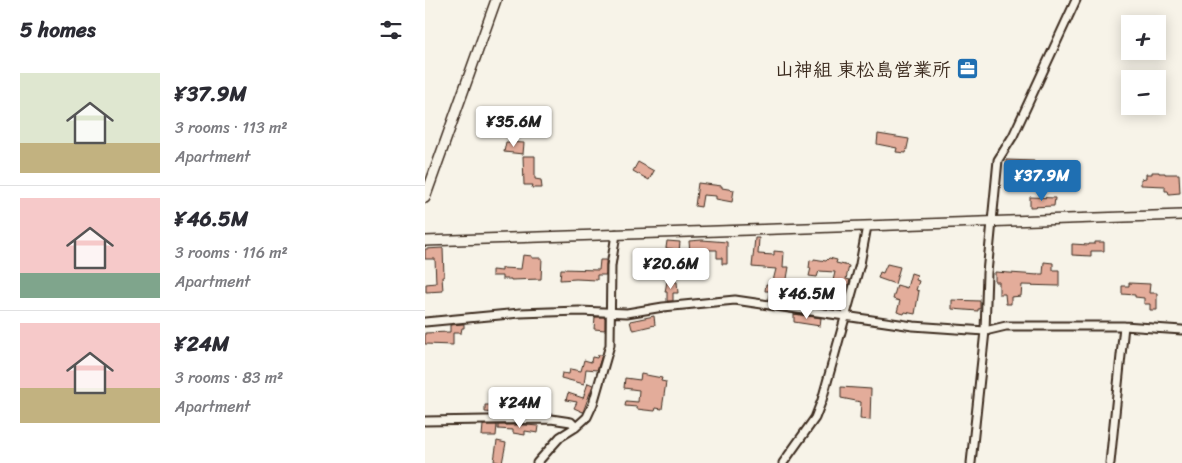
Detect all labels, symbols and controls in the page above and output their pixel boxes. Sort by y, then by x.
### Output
text: 5 homes [20,11,96,49]
map controls [1121,15,1166,115]
button: + [1121,15,1166,60]
icon: filters [377,16,405,44]
place label: 山神組 東松島営業所 [775,53,951,86]
office icon: 山神組 東松島営業所 [955,57,979,81]
button: − [1121,70,1166,115]
text: ¥37.9M [175,75,247,113]
icon: home [60,93,120,153]
pin: ¥35.6M [473,106,555,148]
text: ¥35.6M [487,107,541,136]
text: 3 rooms · 113 m² [175,113,287,142]
text: Apartment [175,142,251,171]
pin: ¥37.9M [1001,160,1083,202]
text: ¥37.9M [1015,161,1069,190]
text: ¥46.5M [175,200,248,238]
icon: home [60,218,120,278]
text: 3 rooms · 116 m² [175,238,288,267]
pin: ¥20.6M [630,248,712,290]
text: ¥20.6M [643,249,699,278]
text: Apartment [175,267,251,296]
pin: ¥46.5M [766,278,848,320]
text: ¥46.5M [779,279,835,308]
text: ¥24M [175,325,229,363]
icon: home [60,343,120,403]
text: 3 rooms · 83 m² [175,363,283,392]
pin: ¥24M [490,386,550,429]
text: ¥24M [499,388,541,417]
text: Apartment [175,392,251,421]

